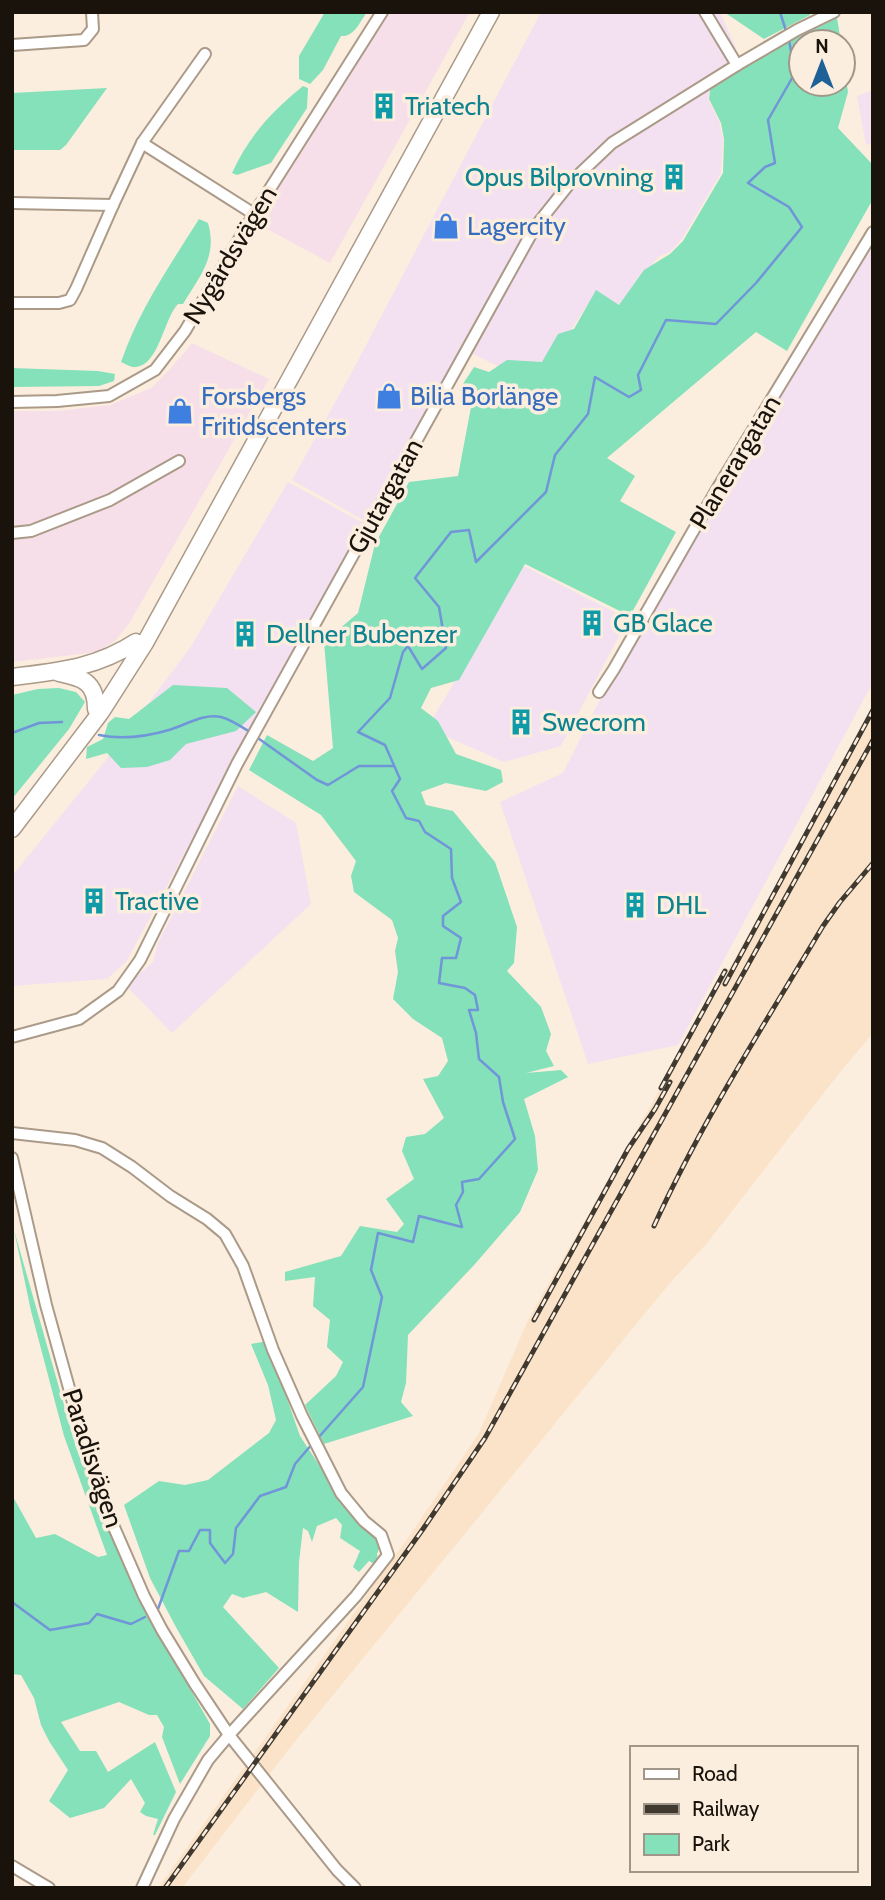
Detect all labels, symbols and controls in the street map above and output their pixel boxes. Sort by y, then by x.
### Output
north arrow [787,28,857,98]
text: N [815,35,829,58]
place label: Triatech [405,90,490,122]
building icon: Triatech [369,91,399,121]
place label: Opus Bilprovning [465,161,654,193]
building icon: Opus Bilprovning [659,162,689,192]
street label: Nygårdsvägen [176,180,284,330]
place label: Lagercity [467,210,566,242]
shop icon: Lagercity [431,211,461,241]
place label: Forsbergs Fritidscenters [201,380,347,442]
place label: Bilia Borlänge [410,380,558,412]
shop icon: Bilia Borlänge [374,381,404,411]
street label: Planerargatan [682,389,788,535]
shop icon: Forsbergs Fritidscenters [165,396,195,426]
street label: Gjutargatan [340,433,430,559]
place label: GB Glace [613,607,713,639]
building icon: GB Glace [577,608,607,638]
place label: Dellner Bubenzer [266,618,458,650]
building icon: Dellner Bubenzer [230,619,260,649]
place label: Swecrom [542,706,646,738]
building icon: Swecrom [506,707,536,737]
place label: Tractive [115,885,199,917]
building icon: Tractive [79,886,109,916]
place label: DHL [656,889,706,921]
building icon: DHL [620,890,650,920]
street label: Paradisvägen [56,1385,130,1531]
legend [630,1746,857,1872]
text: Road [692,1761,738,1786]
text: Railway [692,1796,760,1821]
text: Park [692,1831,730,1856]

